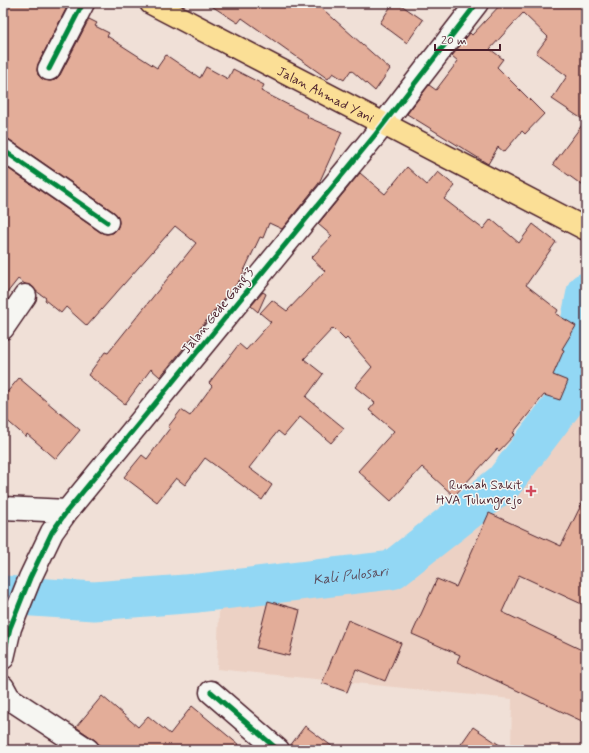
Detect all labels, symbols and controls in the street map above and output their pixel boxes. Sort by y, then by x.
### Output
scale bar [435,26,500,52]
text: 20 m [441,33,467,49]
street label: Jalan Ahmad Yani [274,63,376,127]
street label: Jalan Gede Gang 3 [178,264,260,359]
place label: Rumah Sakit HVA Tulungrejo [436,477,522,510]
marker: Rumah Sakit HVA Tulungrejo [525,485,537,497]
water label: Kali Pulosari [312,562,391,589]

